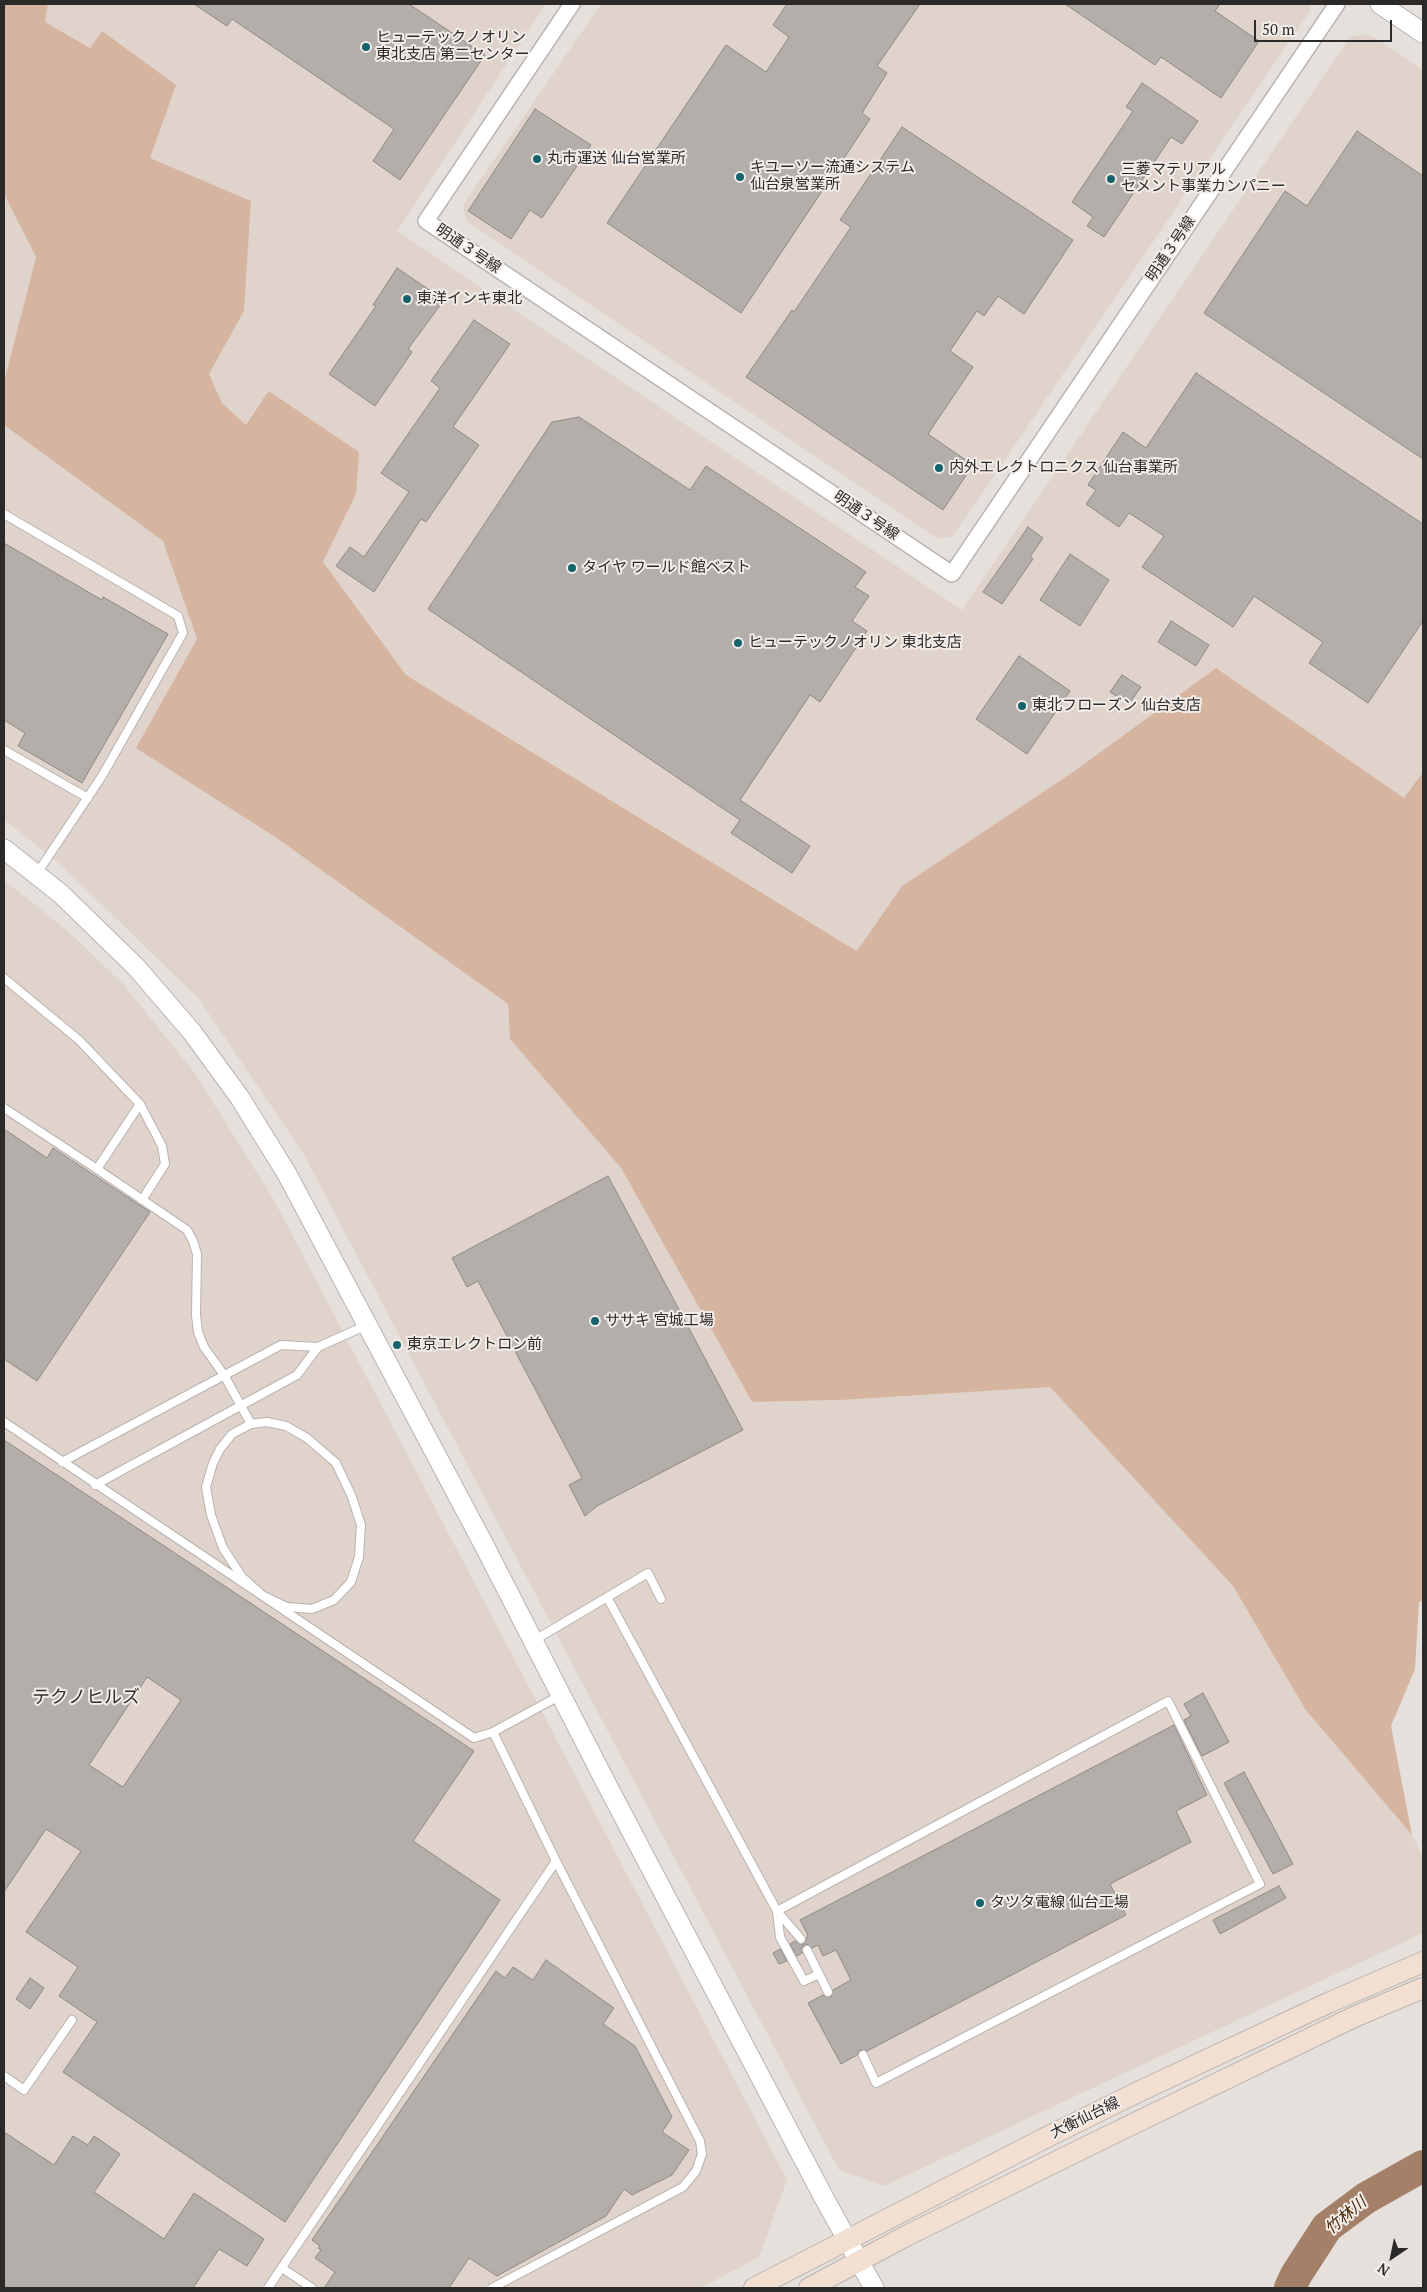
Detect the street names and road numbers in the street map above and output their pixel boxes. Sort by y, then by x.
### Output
street label: 明通３号線 [1143,213,1199,285]
street label: 明通３号線 [432,221,504,277]
street label: 明通３号線 [830,488,902,544]
street label: 大衡仙台線 [1047,2093,1123,2143]

